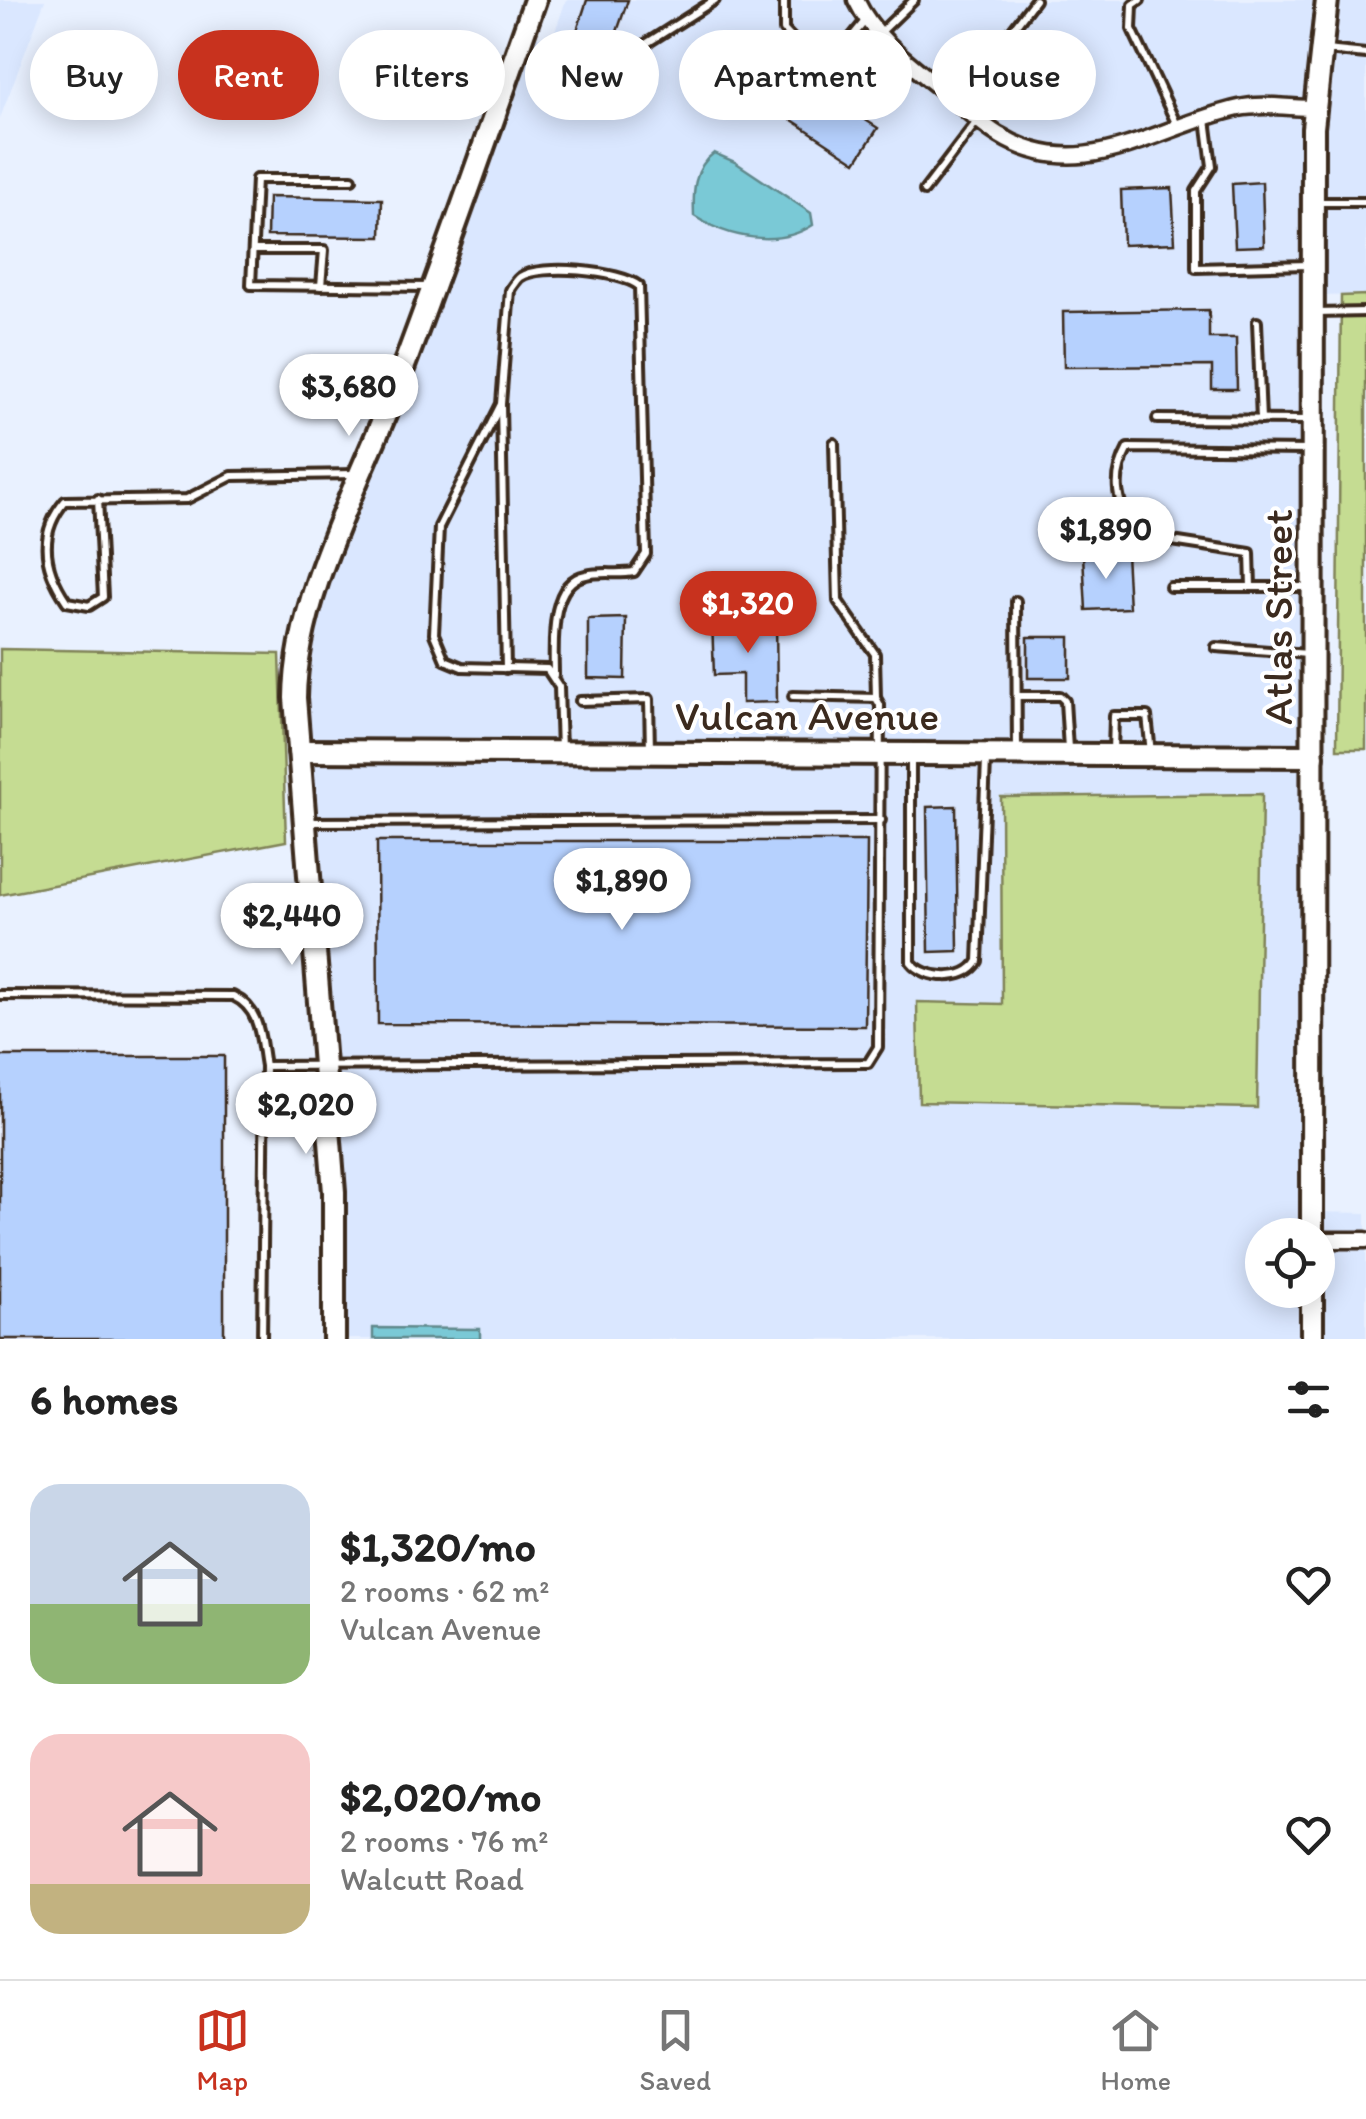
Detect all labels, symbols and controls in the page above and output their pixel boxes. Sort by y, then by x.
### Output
chip: Buy [30,30,158,120]
chip: Rent [178,30,319,120]
chip: Filters [339,30,505,120]
chip: New [525,30,659,120]
chip: Apartment [679,30,912,120]
chip: House [932,30,1096,120]
pin: $3,680 [268,354,430,439]
text: $3,680 [301,367,397,405]
pin: $1,890 [1025,497,1187,582]
street label: Atlas Street [1252,509,1303,725]
text: $1,890 [1060,510,1152,548]
pin: $1,320 [667,571,829,656]
text: $1,320 [702,584,794,622]
street label: Vulcan Avenue [675,690,939,741]
pin: $1,890 [541,848,703,933]
text: $1,890 [576,861,668,899]
pin: $2,440 [211,883,373,968]
text: $2,440 [243,896,341,934]
pin: $2,020 [225,1072,387,1157]
text: $2,020 [258,1085,354,1123]
map controls [1245,1218,1335,1308]
button: locate [1245,1218,1335,1308]
icon: filters [1281,1372,1336,1427]
text: 6 homes [30,1374,178,1425]
text: $1,320/mo [340,1521,536,1572]
icon: home [110,1524,230,1644]
icon: heart [1281,1557,1336,1612]
text: 2 rooms · 62 m² [340,1572,549,1610]
text: Vulcan Avenue [340,1610,541,1648]
text: $2,020/mo [340,1771,541,1822]
icon: home [110,1774,230,1894]
icon: heart [1281,1807,1336,1862]
text: 2 rooms · 76 m² [340,1822,549,1860]
text: Walcutt Road [340,1860,524,1898]
tab: Map [195,2003,250,2097]
tab: Saved [639,2003,711,2097]
tab: Home [1101,2003,1171,2097]

